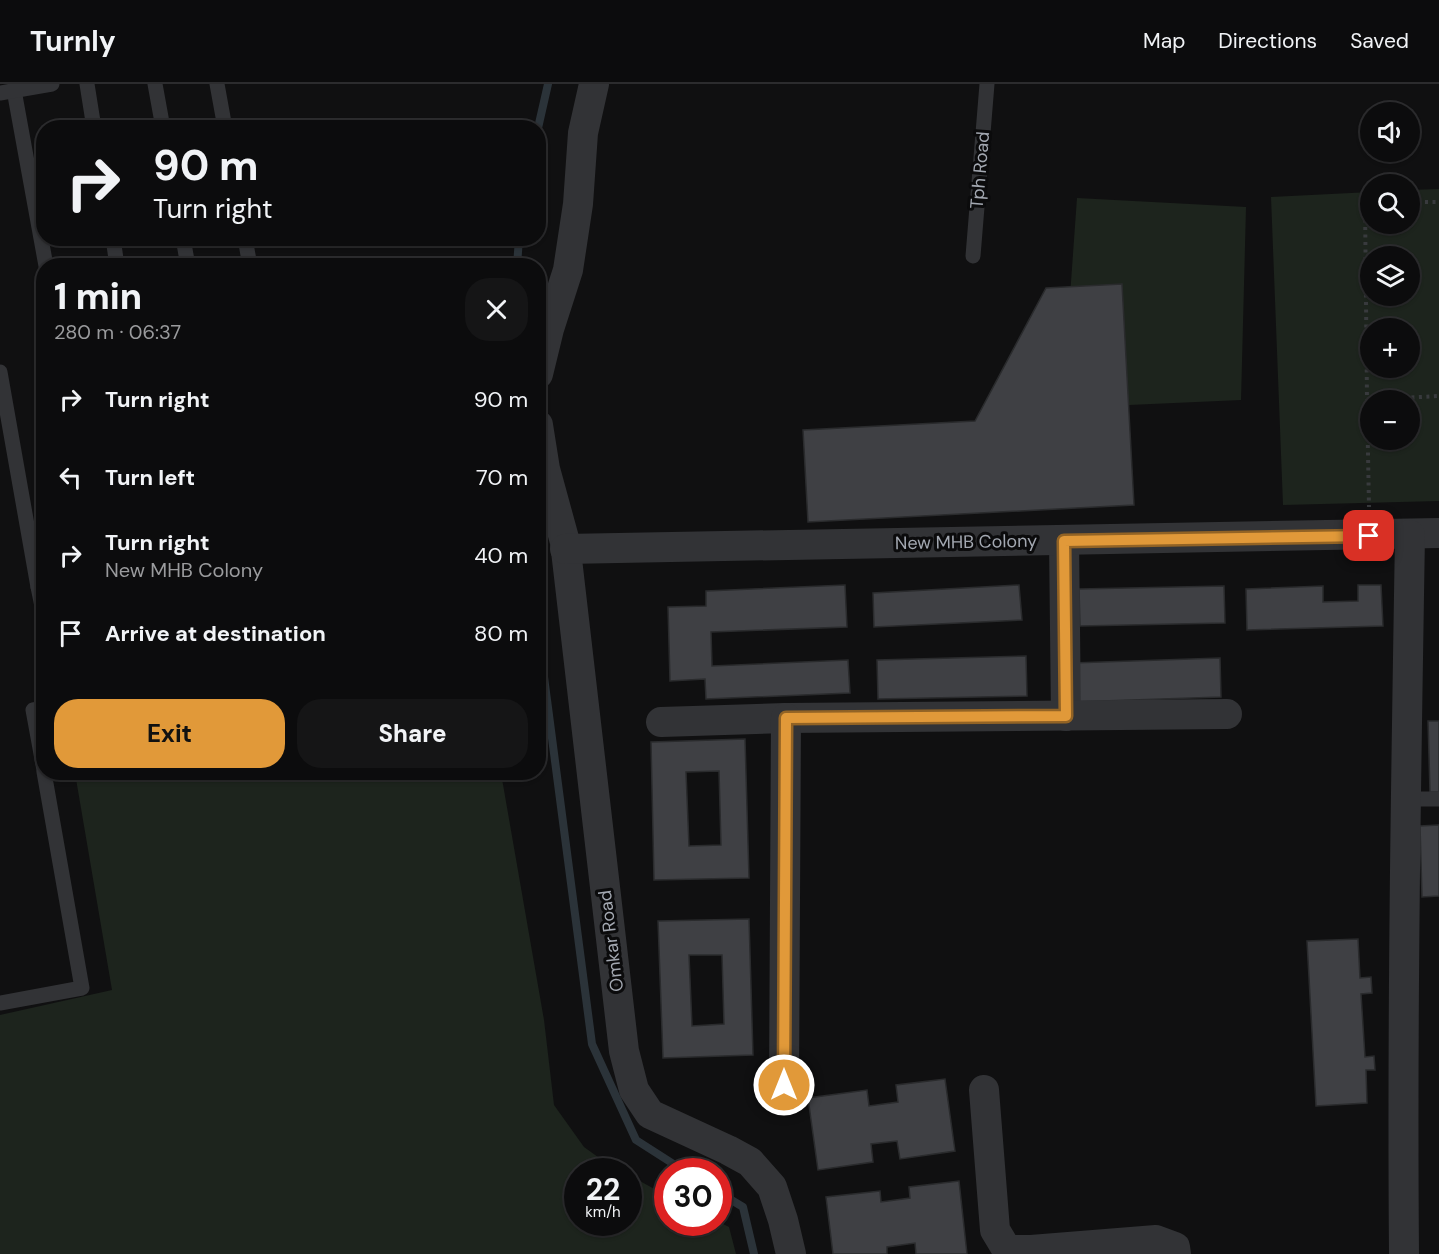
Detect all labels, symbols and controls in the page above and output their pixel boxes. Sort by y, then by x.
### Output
text: Turnly [30,23,116,60]
text: Map [1143,27,1185,55]
text: Directions [1218,27,1317,55]
text: Saved [1350,27,1409,55]
map controls [1360,102,1420,450]
button: sound [1360,102,1420,162]
street label: Tph Road [965,130,995,210]
text: 90 m [153,138,259,193]
icon: right [54,144,132,222]
button: search [1360,174,1420,234]
text: Turn right [153,191,273,226]
button: layers [1360,246,1420,306]
text: 1 min [54,273,142,320]
button: close [465,278,528,341]
button: + [1360,318,1420,378]
text: 280 m · 06:37 [54,319,181,345]
icon: right [54,383,87,416]
text: Turn right [105,385,210,414]
text: 90 m [474,385,528,414]
button: − [1360,390,1420,450]
icon: left [54,461,87,494]
text: Turn left [105,463,195,492]
text: 70 m [476,463,528,492]
pin [1343,510,1394,561]
icon: arrive [1352,519,1385,552]
text: Turn right [105,528,210,557]
street label: New MHB Colony [895,529,1037,555]
icon: right [54,539,87,572]
text: 40 m [474,541,528,570]
text: New MHB Colony [105,557,263,583]
icon: arrive [54,617,87,650]
text: Arrive at destination [105,619,326,648]
text: 80 m [474,619,528,648]
button: Exit [54,699,285,768]
button: Share [297,699,528,768]
street label: Omkar Road [593,889,629,993]
position arrow [752,1053,816,1117]
speed limit sign: 30 [654,1158,732,1236]
text: 22 [586,1170,620,1209]
text: km/h [585,1202,621,1222]

